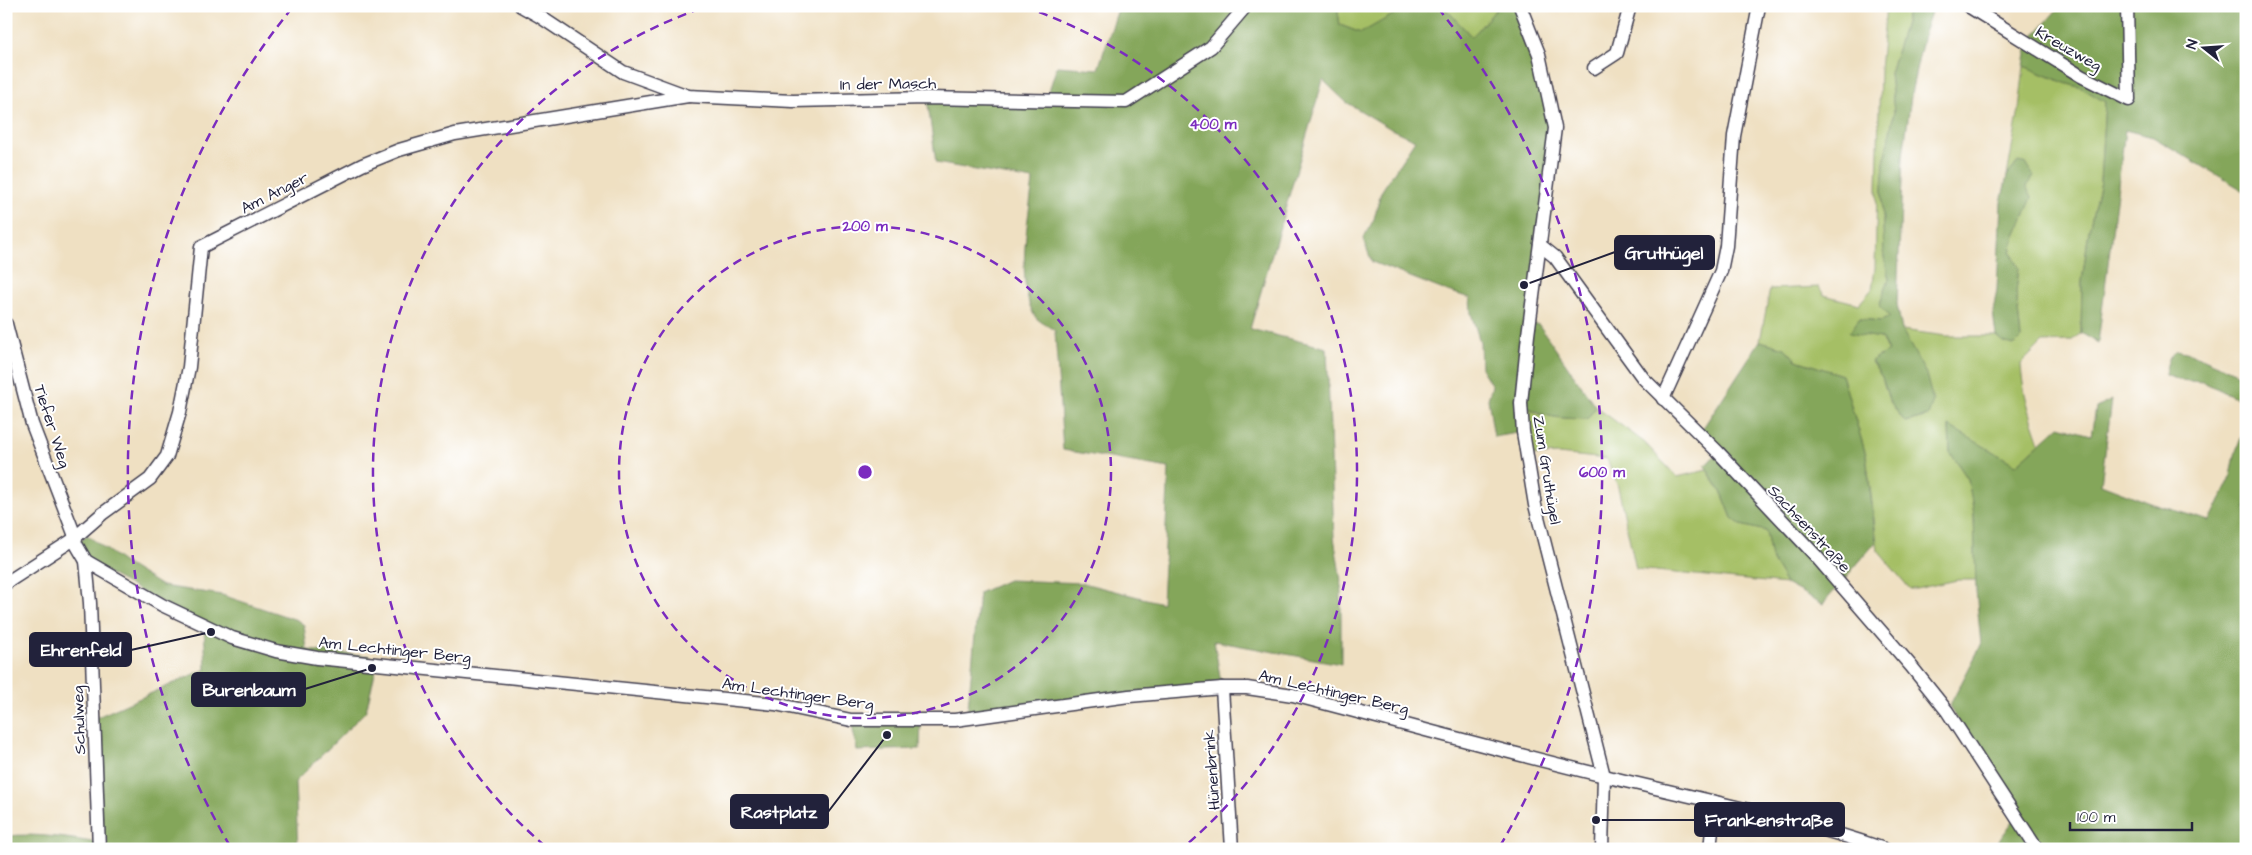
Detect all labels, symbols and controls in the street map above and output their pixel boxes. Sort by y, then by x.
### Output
street label: Kreuzweg [2031,21,2106,78]
north arrow [2180,22,2230,72]
text: N [2182,37,2203,52]
street label: In der Masch [840,72,936,96]
text: 400 m [1190,114,1237,135]
street label: Am Anger [237,166,313,220]
text: 200 m [841,216,888,237]
callout: Gruthügel [1615,236,1714,269]
text: Gruthügel [1625,241,1704,267]
street label: Tiefer Weg [27,382,76,471]
street label: Zum Gruthügel [1527,414,1566,526]
text: 600 m [1579,462,1625,483]
centre of rings [856,463,874,481]
street label: Sachsenstraße [1763,480,1856,578]
street label: Am Lechtinger Berg [318,631,472,670]
callout: Ehrenfeld [30,633,131,666]
text: Ehrenfeld [41,638,122,663]
street label: Am Lechtinger Berg [1257,664,1411,721]
street label: Am Lechtinger Berg [720,672,875,717]
callout: Burenbaum [192,673,305,706]
text: Burenbaum [202,678,296,703]
street label: Schulweg [67,685,92,755]
street label: Hünenbrink [1198,729,1226,811]
callout: Rastplatz [731,795,828,828]
text: Rastplatz [741,800,818,825]
scale bar [2070,800,2192,832]
callout: Frankenstraße [1695,803,1844,836]
text: 100 m [2077,807,2116,828]
text: Frankenstraße [1705,808,1833,833]

